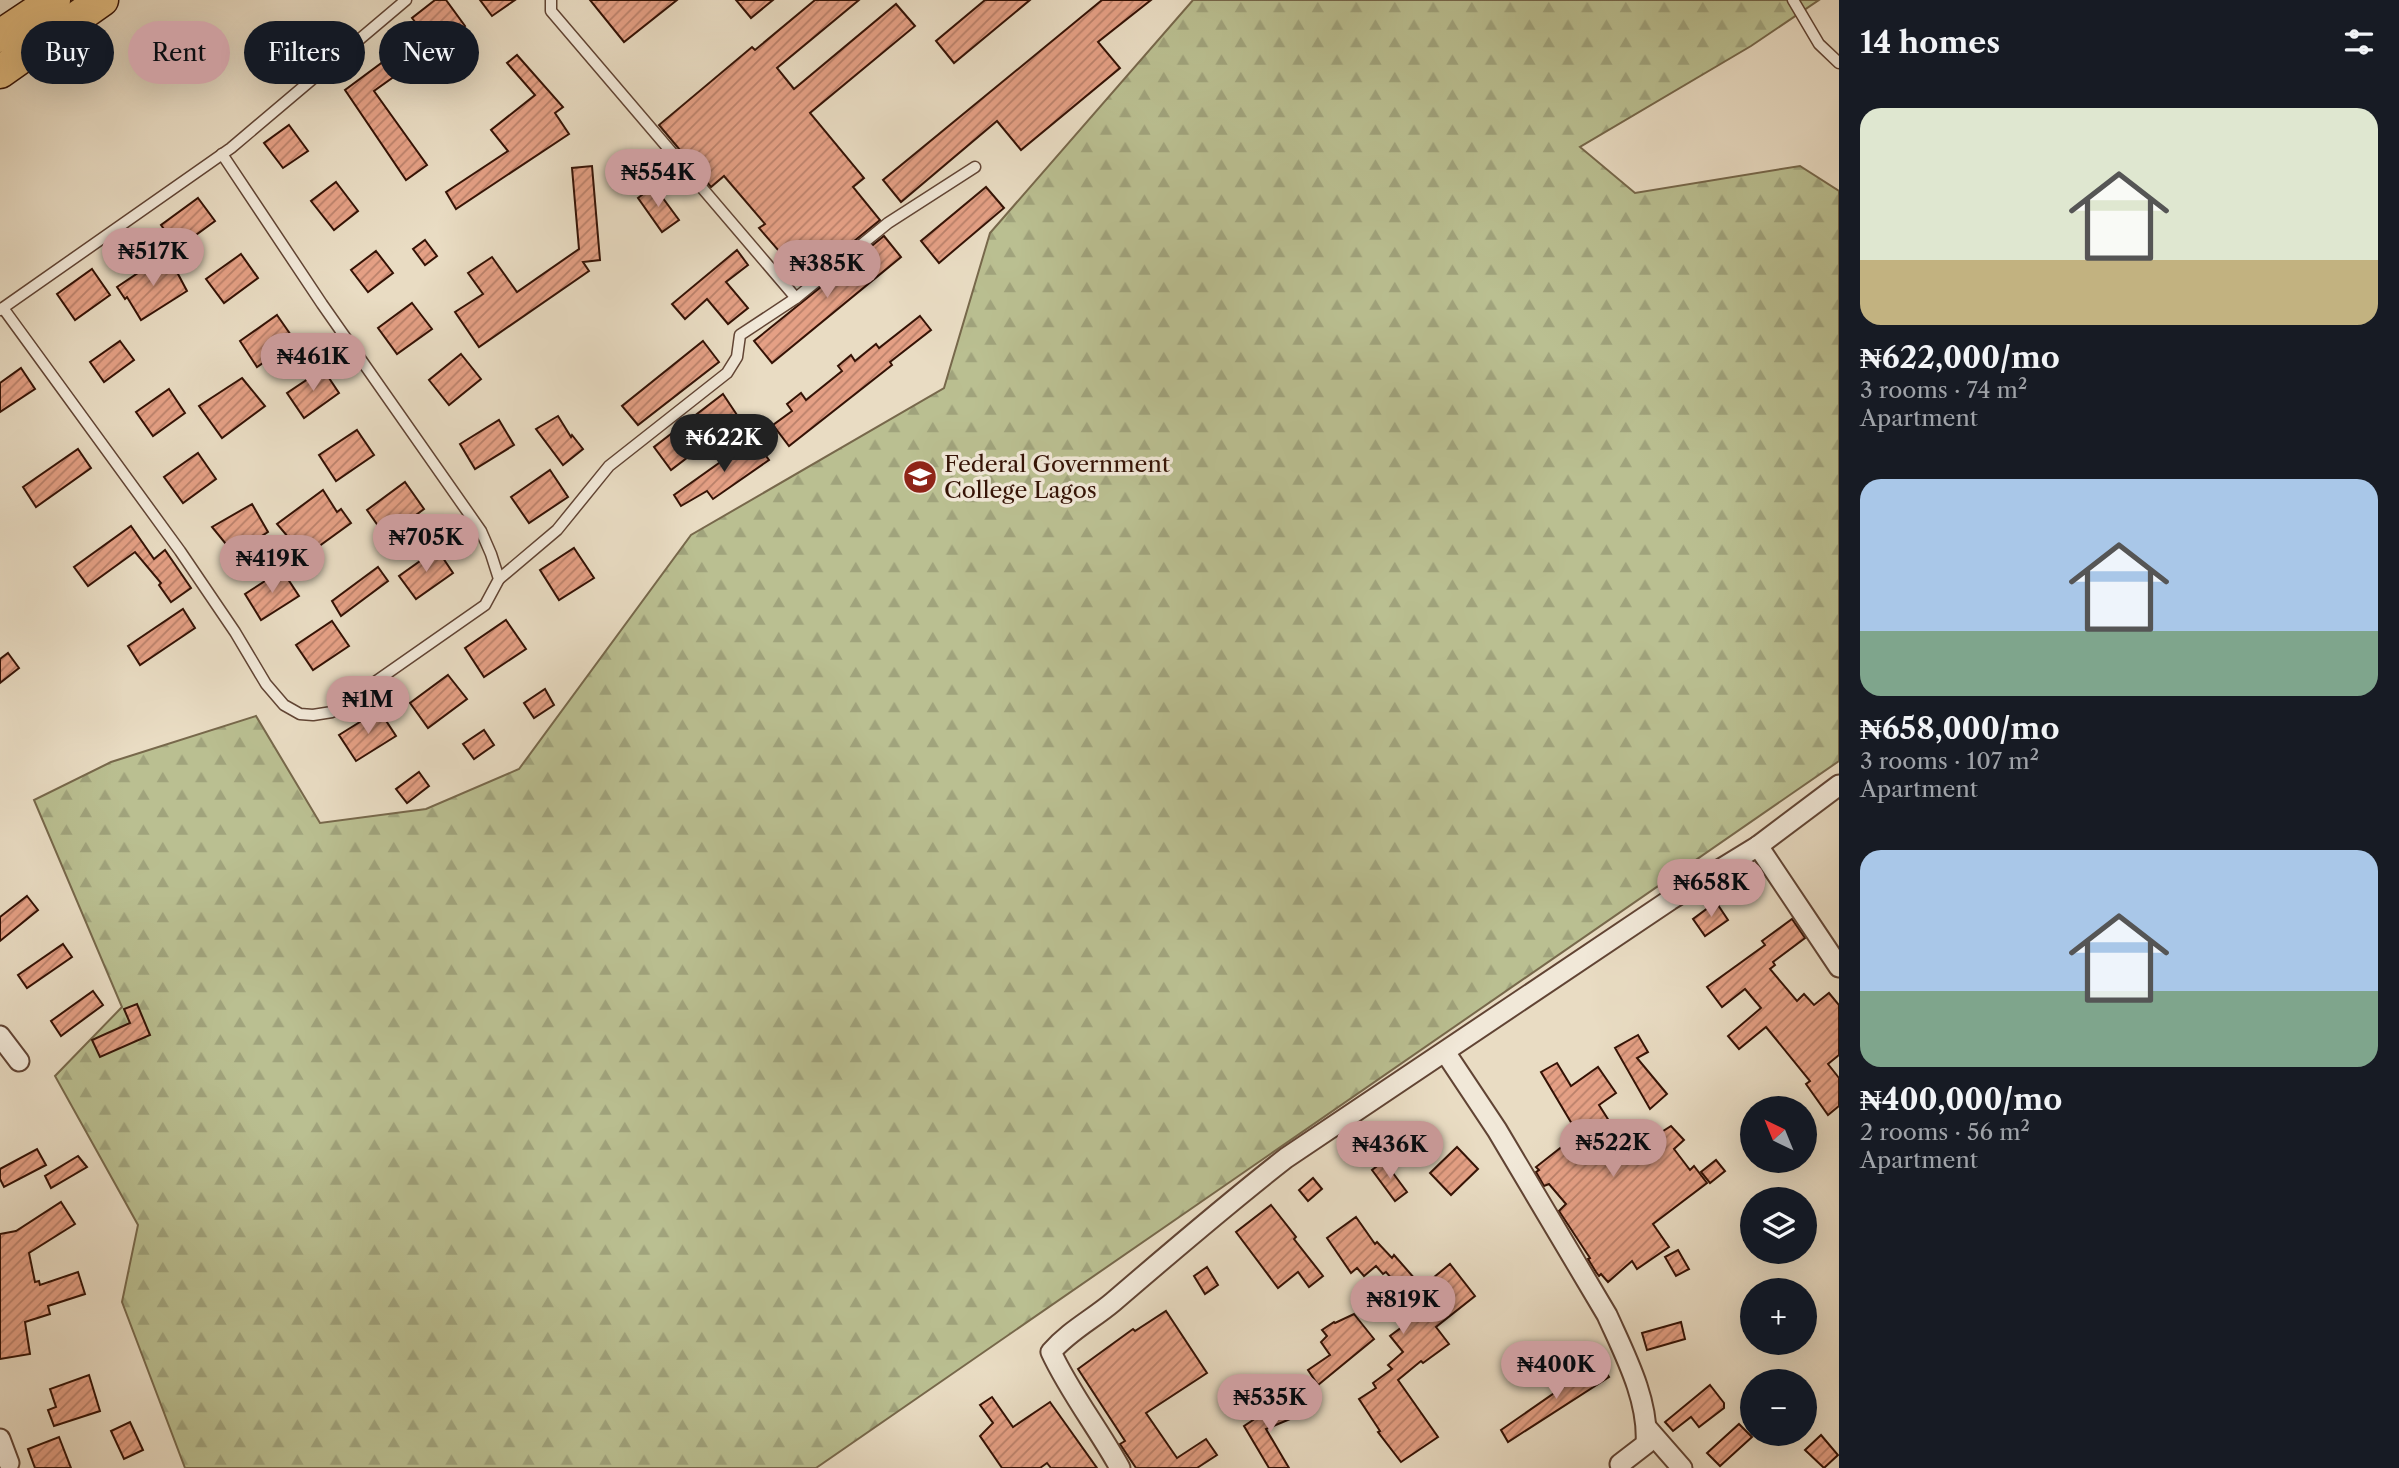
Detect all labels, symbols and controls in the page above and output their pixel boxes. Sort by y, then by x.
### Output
chip: Buy [21,21,114,84]
chip: Rent [128,21,230,84]
chip: Filters [244,21,365,84]
chip: New [379,21,479,84]
icon: filters [2340,23,2378,61]
text: 14 homes [1860,24,2000,61]
pin: ₦554K [609,150,707,209]
icon: home [2056,153,2182,279]
text: ₦554K [621,158,695,186]
pin: ₦517K [104,229,202,288]
text: ₦517K [118,237,188,265]
pin: ₦385K [778,240,876,300]
text: ₦385K [790,249,864,277]
pin: ₦461K [264,334,362,393]
text: ₦622,000/mo [1860,339,2060,376]
text: ₦461K [277,342,349,370]
text: 3 rooms · 74 m² [1860,376,2027,404]
text: Apartment [1860,404,1978,432]
pin: ₦622K [675,414,773,474]
text: ₦622K [686,423,762,451]
place label: Federal Government College Lagos [944,450,1170,504]
school or university icon: Federal Government College Lagos [901,458,939,496]
pin: ₦705K [377,514,475,574]
text: ₦705K [389,523,463,551]
icon: home [2056,524,2182,650]
pin: ₦419K [223,536,321,595]
text: ₦419K [236,544,308,572]
pin: ₦1M [334,676,402,736]
text: ₦1M [342,685,394,713]
text: ₦658,000/mo [1860,710,2060,747]
text: 3 rooms · 107 m² [1860,747,2039,775]
text: Apartment [1860,775,1978,803]
pin: ₦658K [1662,860,1760,919]
text: ₦658K [1673,868,1749,896]
icon: home [2056,895,2182,1021]
text: ₦400,000/mo [1860,1081,2062,1118]
north arrow [1740,1096,1816,1172]
map controls [1740,1096,1817,1446]
text: 2 rooms · 56 m² [1860,1118,2030,1146]
pin: ₦522K [1564,1120,1662,1179]
pin: ₦436K [1341,1122,1439,1181]
text: ₦522K [1576,1128,1650,1156]
text: ₦436K [1352,1130,1428,1158]
text: Apartment [1860,1146,1978,1174]
button: layers [1740,1187,1817,1264]
pin: ₦819K [1354,1276,1452,1336]
button: + [1740,1278,1817,1355]
text: ₦819K [1366,1285,1440,1313]
pin: ₦400K [1507,1342,1605,1401]
text: ₦400K [1517,1350,1595,1378]
button: − [1740,1369,1817,1446]
pin: ₦535K [1221,1374,1319,1434]
text: ₦535K [1233,1383,1307,1411]

